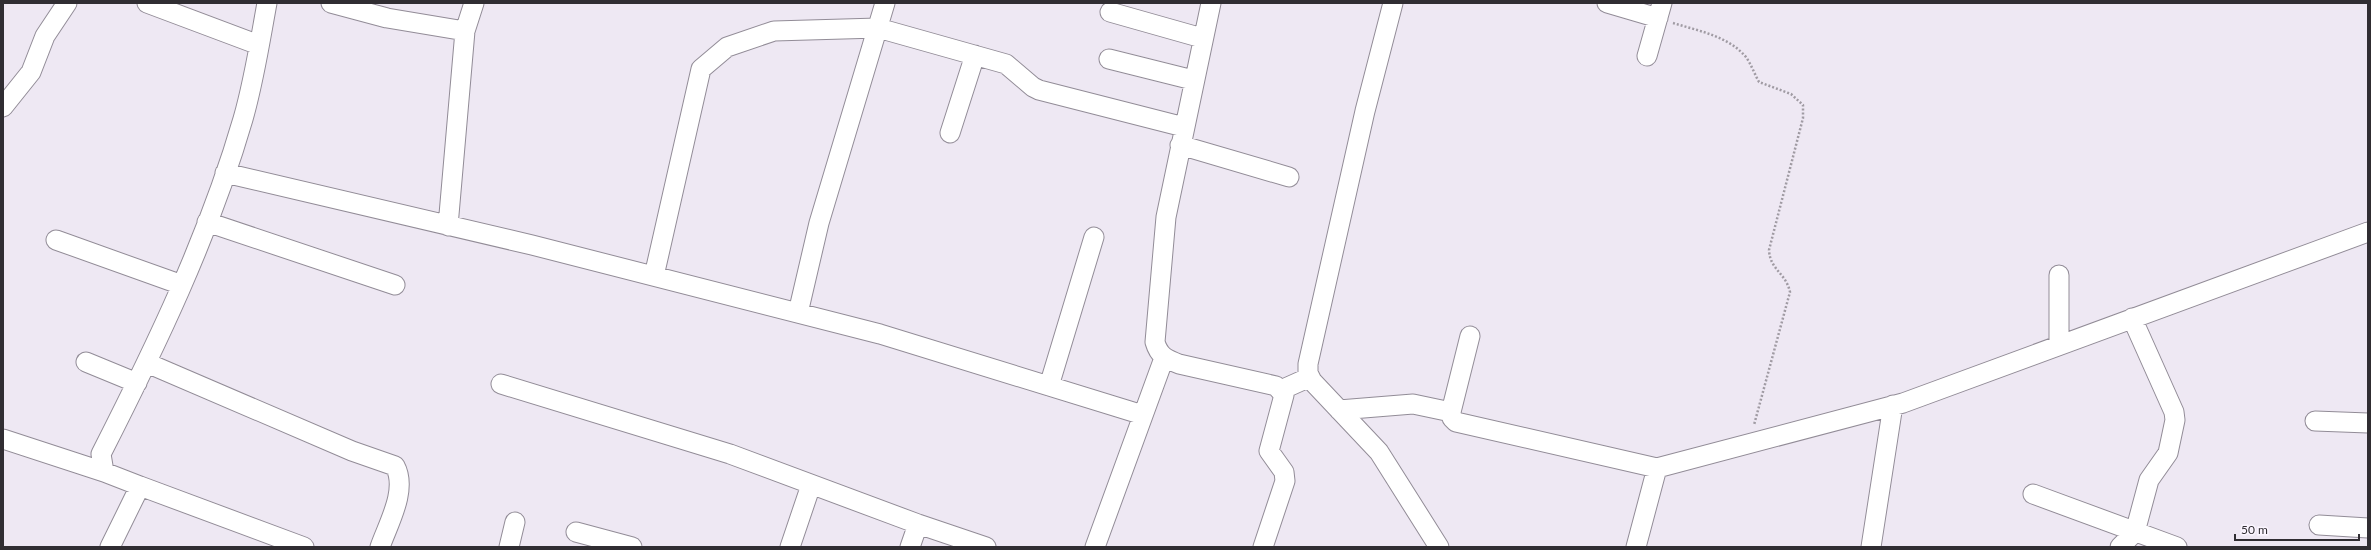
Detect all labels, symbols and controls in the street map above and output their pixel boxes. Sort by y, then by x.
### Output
scale bar [2235,516,2359,542]
text: 50 m [2241,522,2268,537]

